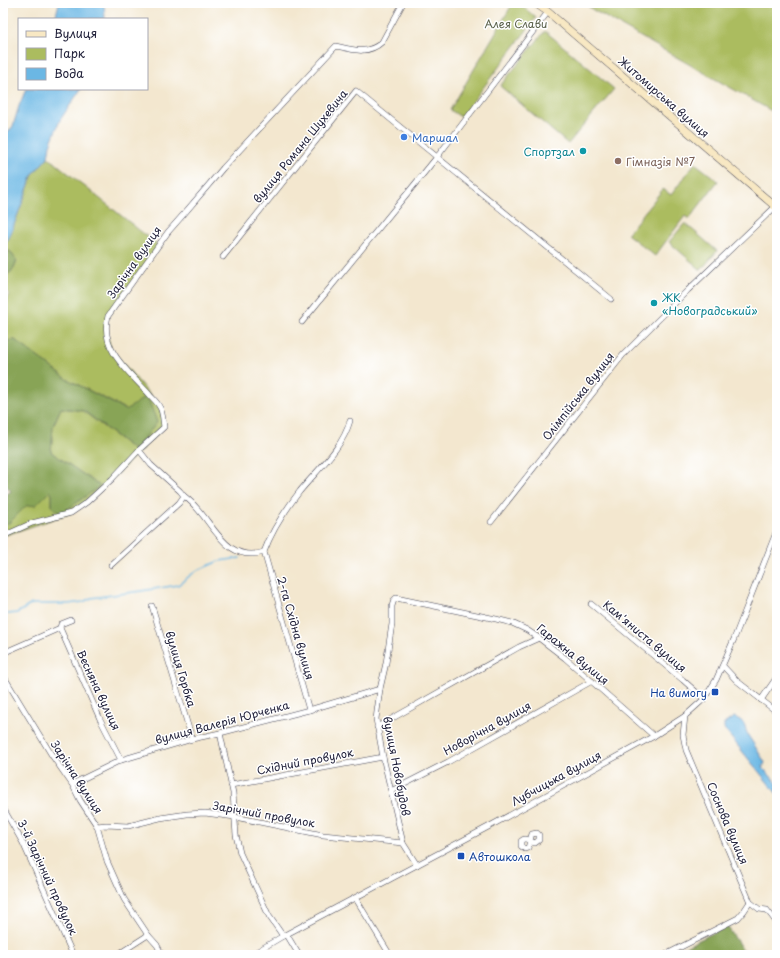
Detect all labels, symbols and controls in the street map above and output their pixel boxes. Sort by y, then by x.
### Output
park label: Алея Слави [484,15,548,32]
legend [18,18,148,90]
text: Вулиця [54,24,97,42]
text: Парк [54,44,86,62]
street label: Житомирська вулиця [615,53,713,142]
text: Вода [54,64,84,82]
street label: вулиця Романа Шухевича [249,85,351,207]
place label: Маршал [412,129,459,146]
marker: Маршал [399,132,409,142]
place label: Спортзал [523,143,575,160]
marker: Спортзал [578,146,588,156]
place label: Гімназія №7 [626,153,695,170]
marker: Гімназія №7 [613,156,623,166]
street label: Зарічна вулиця [103,222,165,301]
place label: ЖК «Новоградський» [661,289,757,319]
marker: ЖК «Новоградський» [649,298,659,308]
street label: Олімпійська вулиця [538,348,618,444]
street label: 2-га Східна вулиця [273,574,319,682]
street label: Кам'яниста вулиця [600,596,690,676]
street label: Гаражна вулиця [533,619,613,689]
street label: вулиця Горбка [161,629,201,709]
street label: Весняна вулиця [73,647,125,733]
place label: На вимогу [650,684,707,701]
marker: На вимогу [710,687,720,697]
street label: вулиця Валерія Юрченка [153,696,291,748]
street label: Новорічна вулиця [440,697,534,759]
street label: вулиця Новобудов [379,715,415,818]
street label: Зарічна вулиця [47,737,107,817]
street label: Східний провулок [255,743,355,779]
street label: Лубчицька вулиця [508,746,604,810]
street label: Соснова вулиця [703,779,753,867]
street label: Зарічний провулок [212,797,317,831]
street label: 3-й Зарічний провулок [14,816,82,938]
place label: Автошкола [469,848,531,865]
marker: Автошкола [456,851,466,861]

